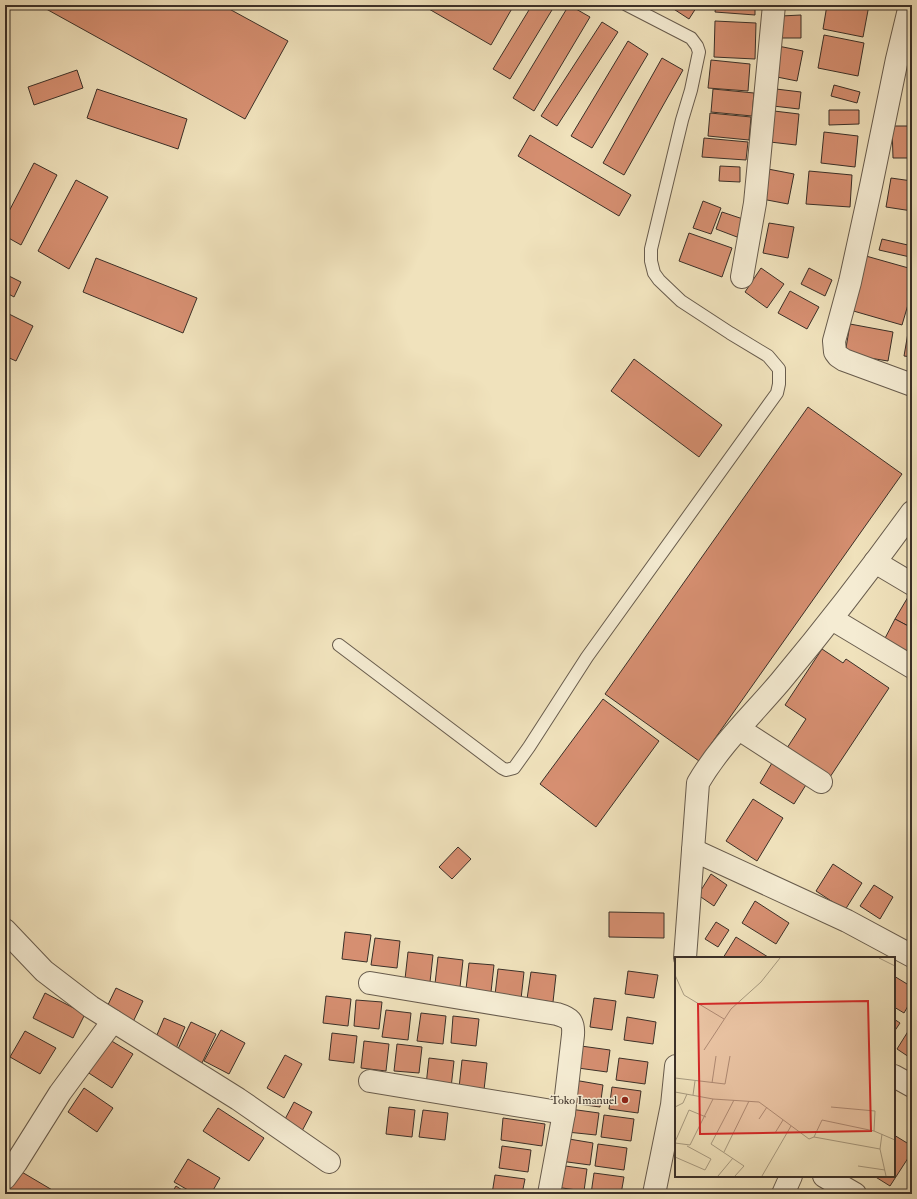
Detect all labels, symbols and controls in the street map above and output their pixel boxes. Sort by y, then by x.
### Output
inset map [675,957,895,1177]
place label: Toko Imanuel [551,1093,617,1108]
marker: Toko Imanuel [620,1095,630,1105]

